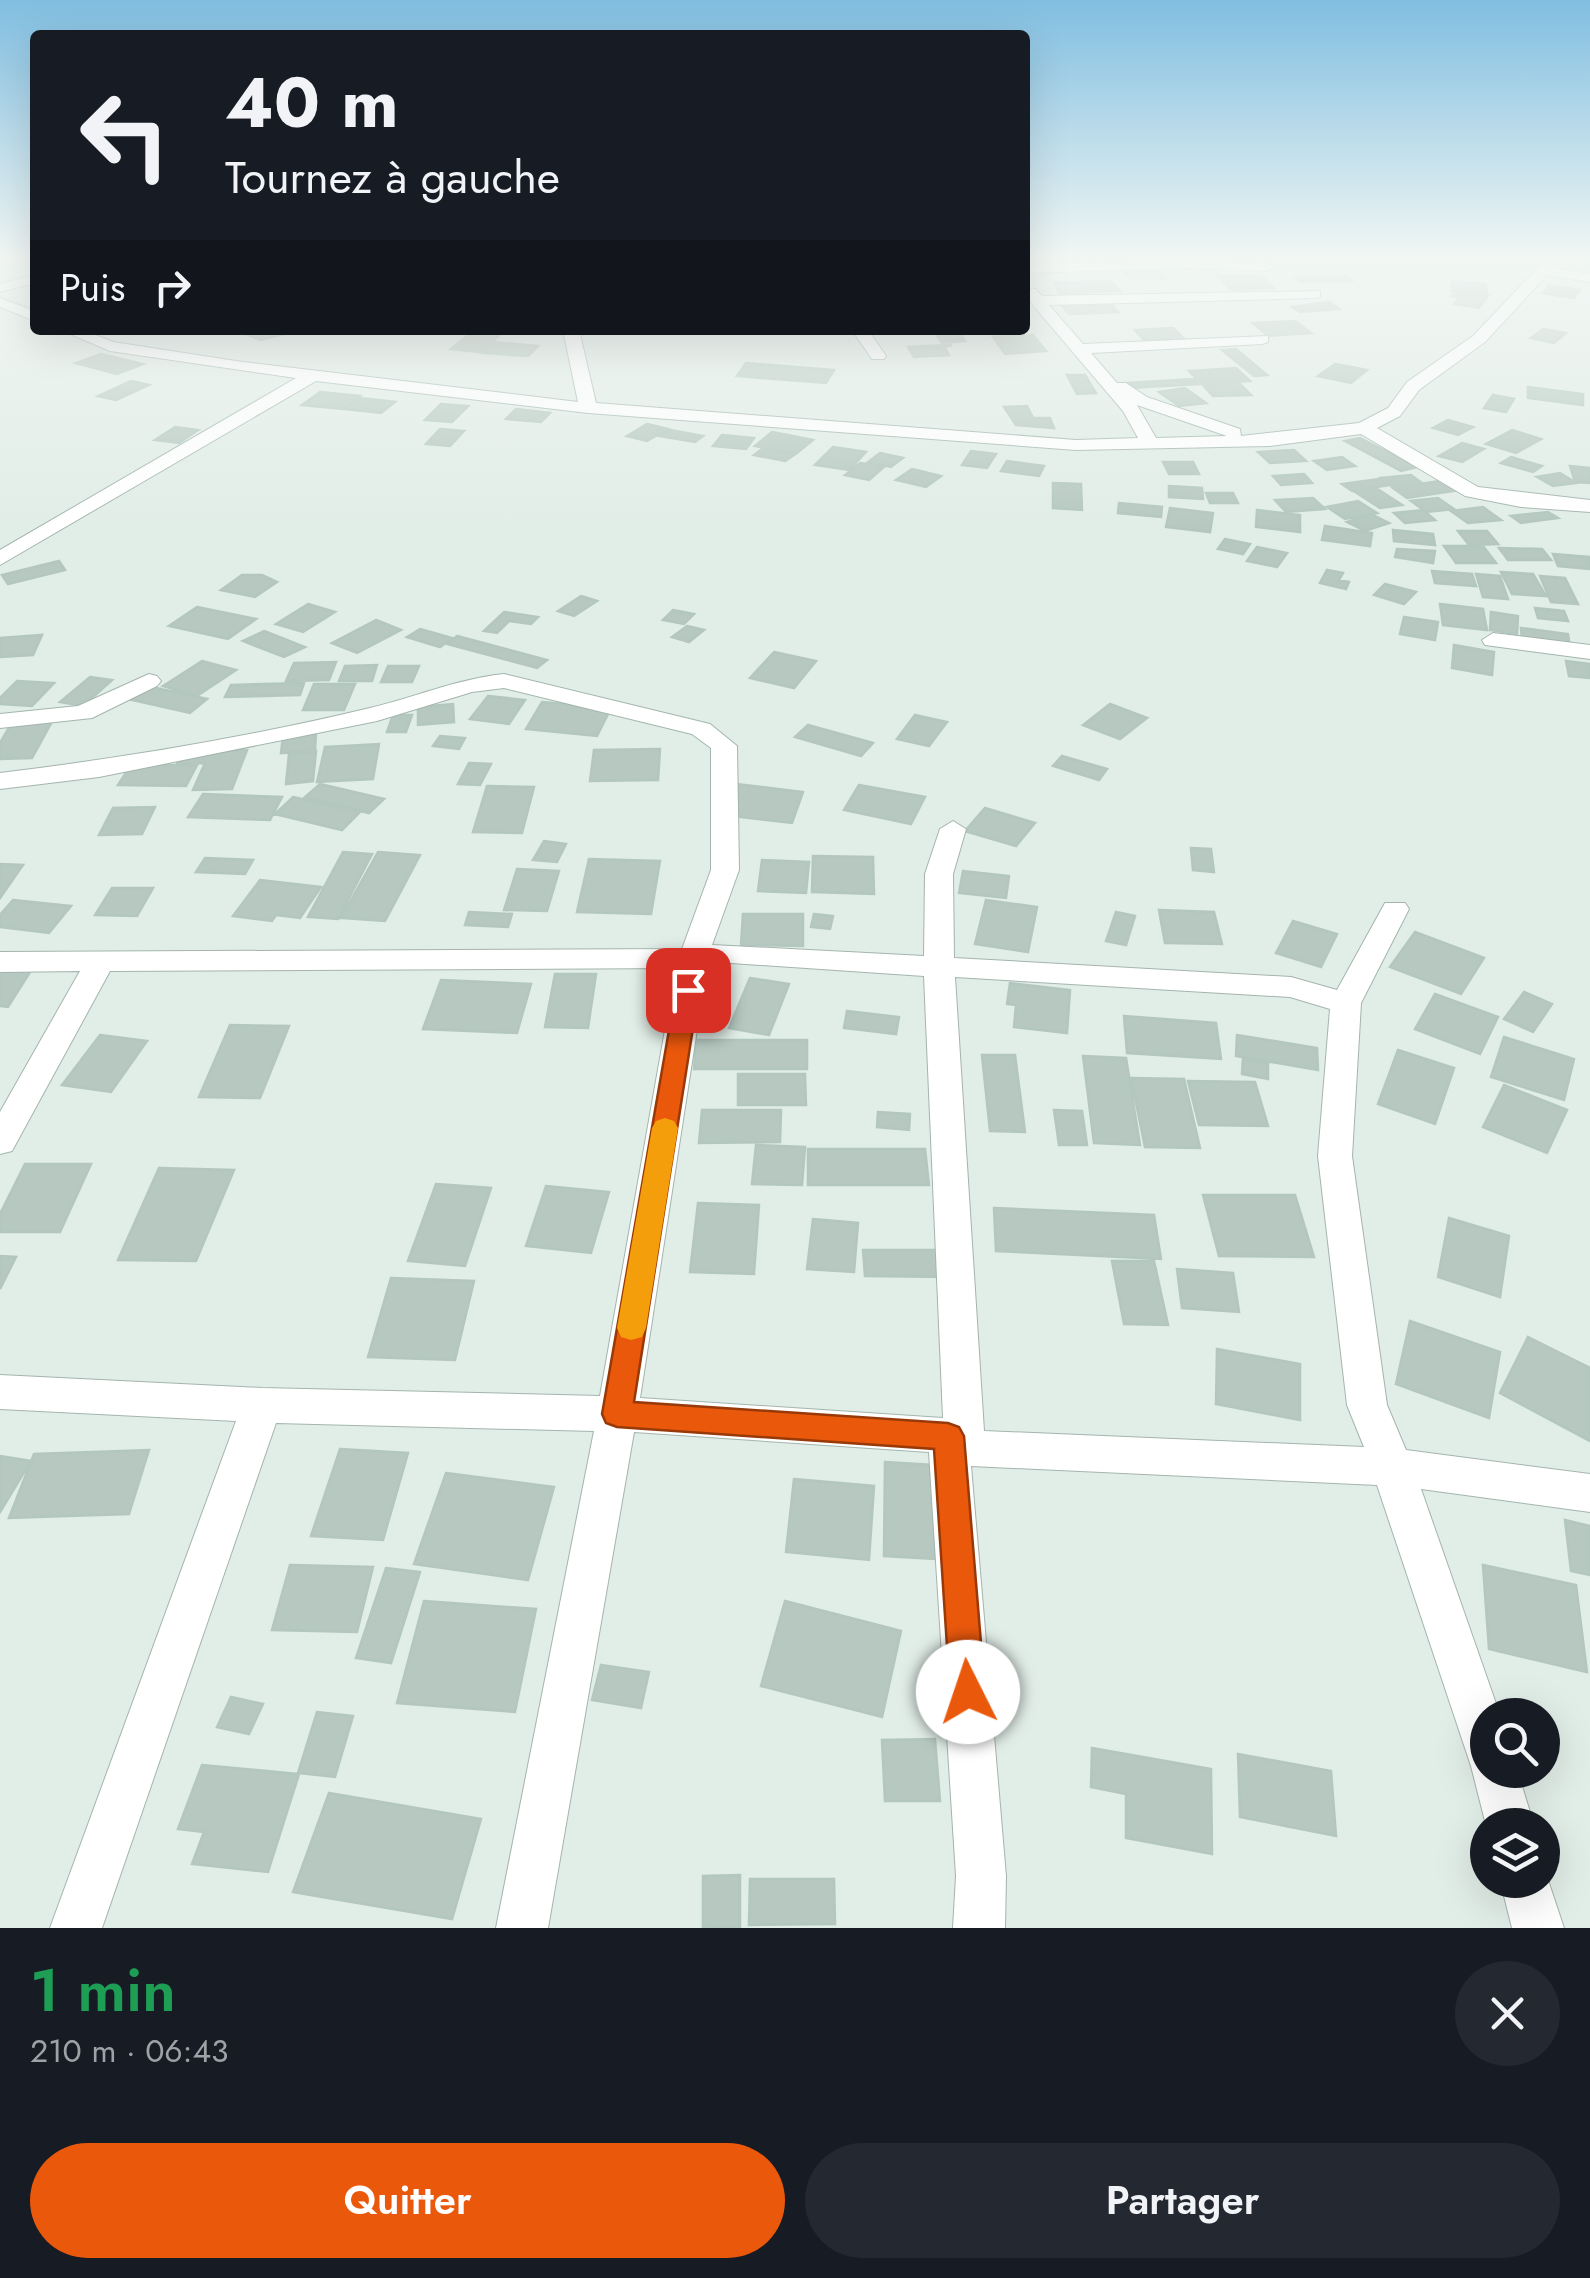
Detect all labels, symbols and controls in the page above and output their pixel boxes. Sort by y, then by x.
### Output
text: 40 m [225,52,399,153]
icon: left [60,70,190,200]
text: Tournez à gauche [225,145,560,210]
text: Puis [60,260,125,315]
icon: right [145,260,200,315]
pin [646,948,731,1033]
icon: arrive [661,963,716,1018]
position arrow [916,1640,1020,1744]
map controls [1470,1698,1560,1898]
button: search [1470,1698,1560,1788]
button: layers [1470,1808,1560,1898]
text: 1 min [30,1947,176,2034]
button: close [1455,1961,1560,2066]
text: 210 m · 06:43 [30,2028,229,2074]
button: Quitter [30,2143,785,2258]
button: Partager [805,2143,1560,2258]

